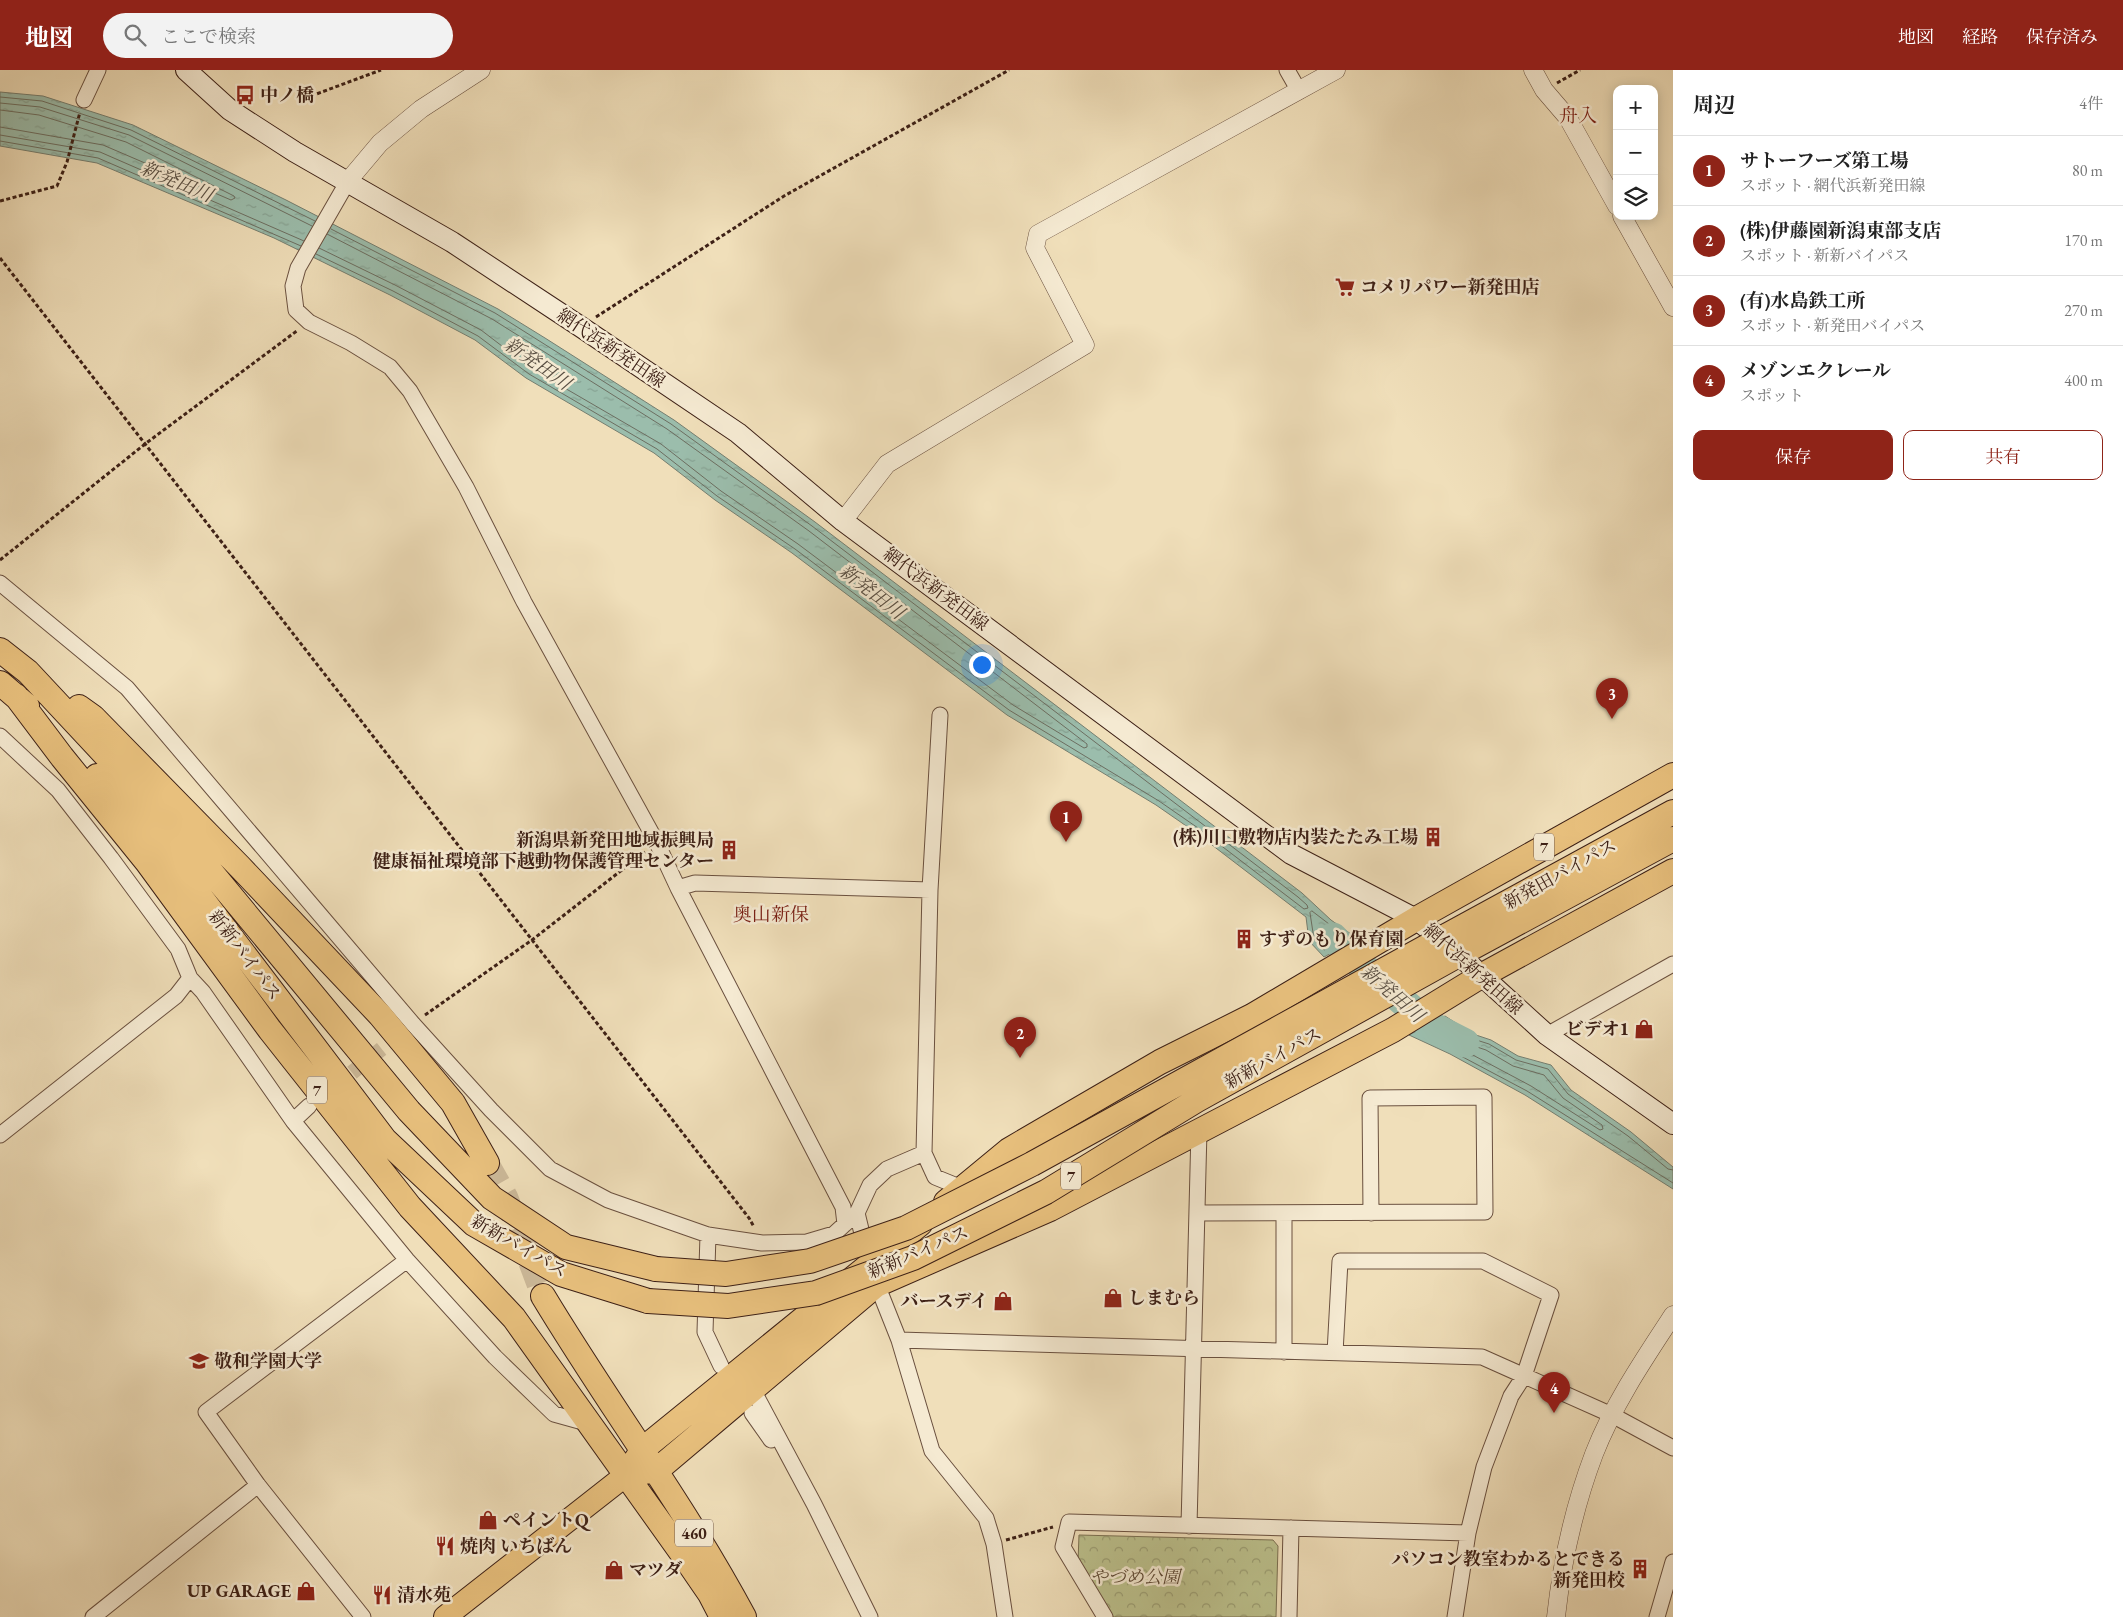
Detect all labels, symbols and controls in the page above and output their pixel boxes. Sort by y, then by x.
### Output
search box [103,13,453,58]
icon: search [121,21,149,49]
text: 地図 [25,22,73,53]
text: ここで検索 [161,24,256,49]
text: 地図 [1898,25,1934,48]
text: 経路 [1962,25,1998,48]
text: 保存済み [2026,25,2098,48]
place label: 中ノ橋 [260,83,314,106]
bus stop icon: 中ノ橋 [234,84,256,106]
map controls [1613,85,1658,220]
button: + [1613,85,1658,130]
text: 周辺 [1693,91,1735,118]
text: 4件 [2079,93,2103,114]
district label: 舟入 [1559,103,1597,128]
button: − [1613,130,1658,175]
text: サトーフーズ第工場 [1740,148,1909,173]
water label: 新発田川 [137,155,219,209]
text: 1 [1705,160,1713,181]
text: 80 m [2072,160,2103,181]
button: layers [1613,175,1658,220]
text: スポット · 網代浜新発田線 [1740,175,1926,196]
text: (株)伊藤園新潟東部支店 [1740,218,1942,243]
text: 2 [1705,230,1713,251]
text: 170 m [2064,230,2103,251]
text: スポット · 新新バイパス [1740,245,1909,266]
place label: コメリパワー新発田店 [1360,275,1539,298]
supermarket icon: コメリパワー新発田店 [1334,276,1356,298]
text: (有)水島鉄工所 [1740,288,1866,313]
text: 3 [1705,300,1713,321]
text: 270 m [2064,300,2103,321]
street label: 網代浜新発田線 [553,303,670,392]
text: スポット · 新発田バイパス [1740,315,1925,336]
water label: 新発田川 [499,331,578,397]
text: メゾンエクレール [1740,358,1891,383]
text: 4 [1705,370,1713,391]
text: 400 m [2064,370,2103,391]
text: スポット [1740,385,1804,406]
button: 保存 [1693,430,1893,480]
button: 共有 [1903,430,2103,480]
street label: 網代浜新発田線 [879,542,994,636]
water label: 新発田川 [834,558,911,626]
your location [969,652,995,678]
pin: 3 [1596,678,1628,719]
pin: 1 [1050,801,1082,842]
place label: (株)川口敷物店内装たたみ工場 [1173,825,1418,848]
building icon: (株)川口敷物店内装たたみ工場 [1422,826,1444,848]
place label: 新潟県新発田地域振興局 健康福祉環境部下越動物保護管理センター [373,828,714,872]
street label: 新発田バイパス [1499,833,1620,914]
road number: 7 [1534,834,1554,860]
building icon: 新潟県新発田地域振興局 健康福祉環境部下越動物保護管理センター [718,839,740,861]
district label: 奥山新保 [733,902,809,927]
street label: 新新バイパス [204,905,287,1005]
street label: 網代浜新発田線 [1419,918,1528,1019]
place label: すずのもり保育園 [1259,927,1403,950]
building icon: すずのもり保育園 [1233,928,1255,950]
water label: 新発田川 [1356,959,1431,1029]
pin: 2 [1004,1017,1036,1058]
place label: ビデオ1 [1566,1017,1629,1040]
shop icon: ビデオ1 [1633,1018,1655,1040]
street label: 新新バイパス [1220,1021,1325,1094]
road number: 7 [307,1076,327,1104]
road number: 7 [1061,1162,1081,1190]
street label: 新新バイパス [467,1209,572,1282]
street label: 新新バイパス [864,1220,972,1283]
place label: しまむら [1128,1286,1200,1309]
shop icon: しまむら [1102,1287,1124,1309]
place label: バースデイ [901,1289,988,1312]
shop icon: バースデイ [992,1290,1014,1312]
place label: 敬和学園大学 [214,1349,322,1372]
school or university icon: 敬和学園大学 [188,1350,210,1372]
pin: 4 [1538,1372,1570,1413]
place label: ペイントQ [503,1508,591,1531]
shop icon: ペイントQ [477,1509,499,1531]
road number: 460 [675,1520,713,1546]
place label: 焼肉 いちばん [460,1534,572,1557]
restaurant icon: 焼肉 いちばん [434,1535,456,1557]
place label: パソコン教室わかるとできる 新発田校 [1391,1547,1625,1591]
place label: マツダ [629,1558,682,1581]
building icon: パソコン教室わかるとできる 新発田校 [1629,1558,1651,1580]
shop icon: マツダ [603,1559,625,1581]
park label: やづめ公園 [1090,1565,1183,1588]
place label: UP GARAGE [187,1579,292,1602]
shop icon: UP GARAGE [295,1580,317,1602]
place label: 清水苑 [397,1583,451,1606]
restaurant icon: 清水苑 [371,1584,393,1606]

